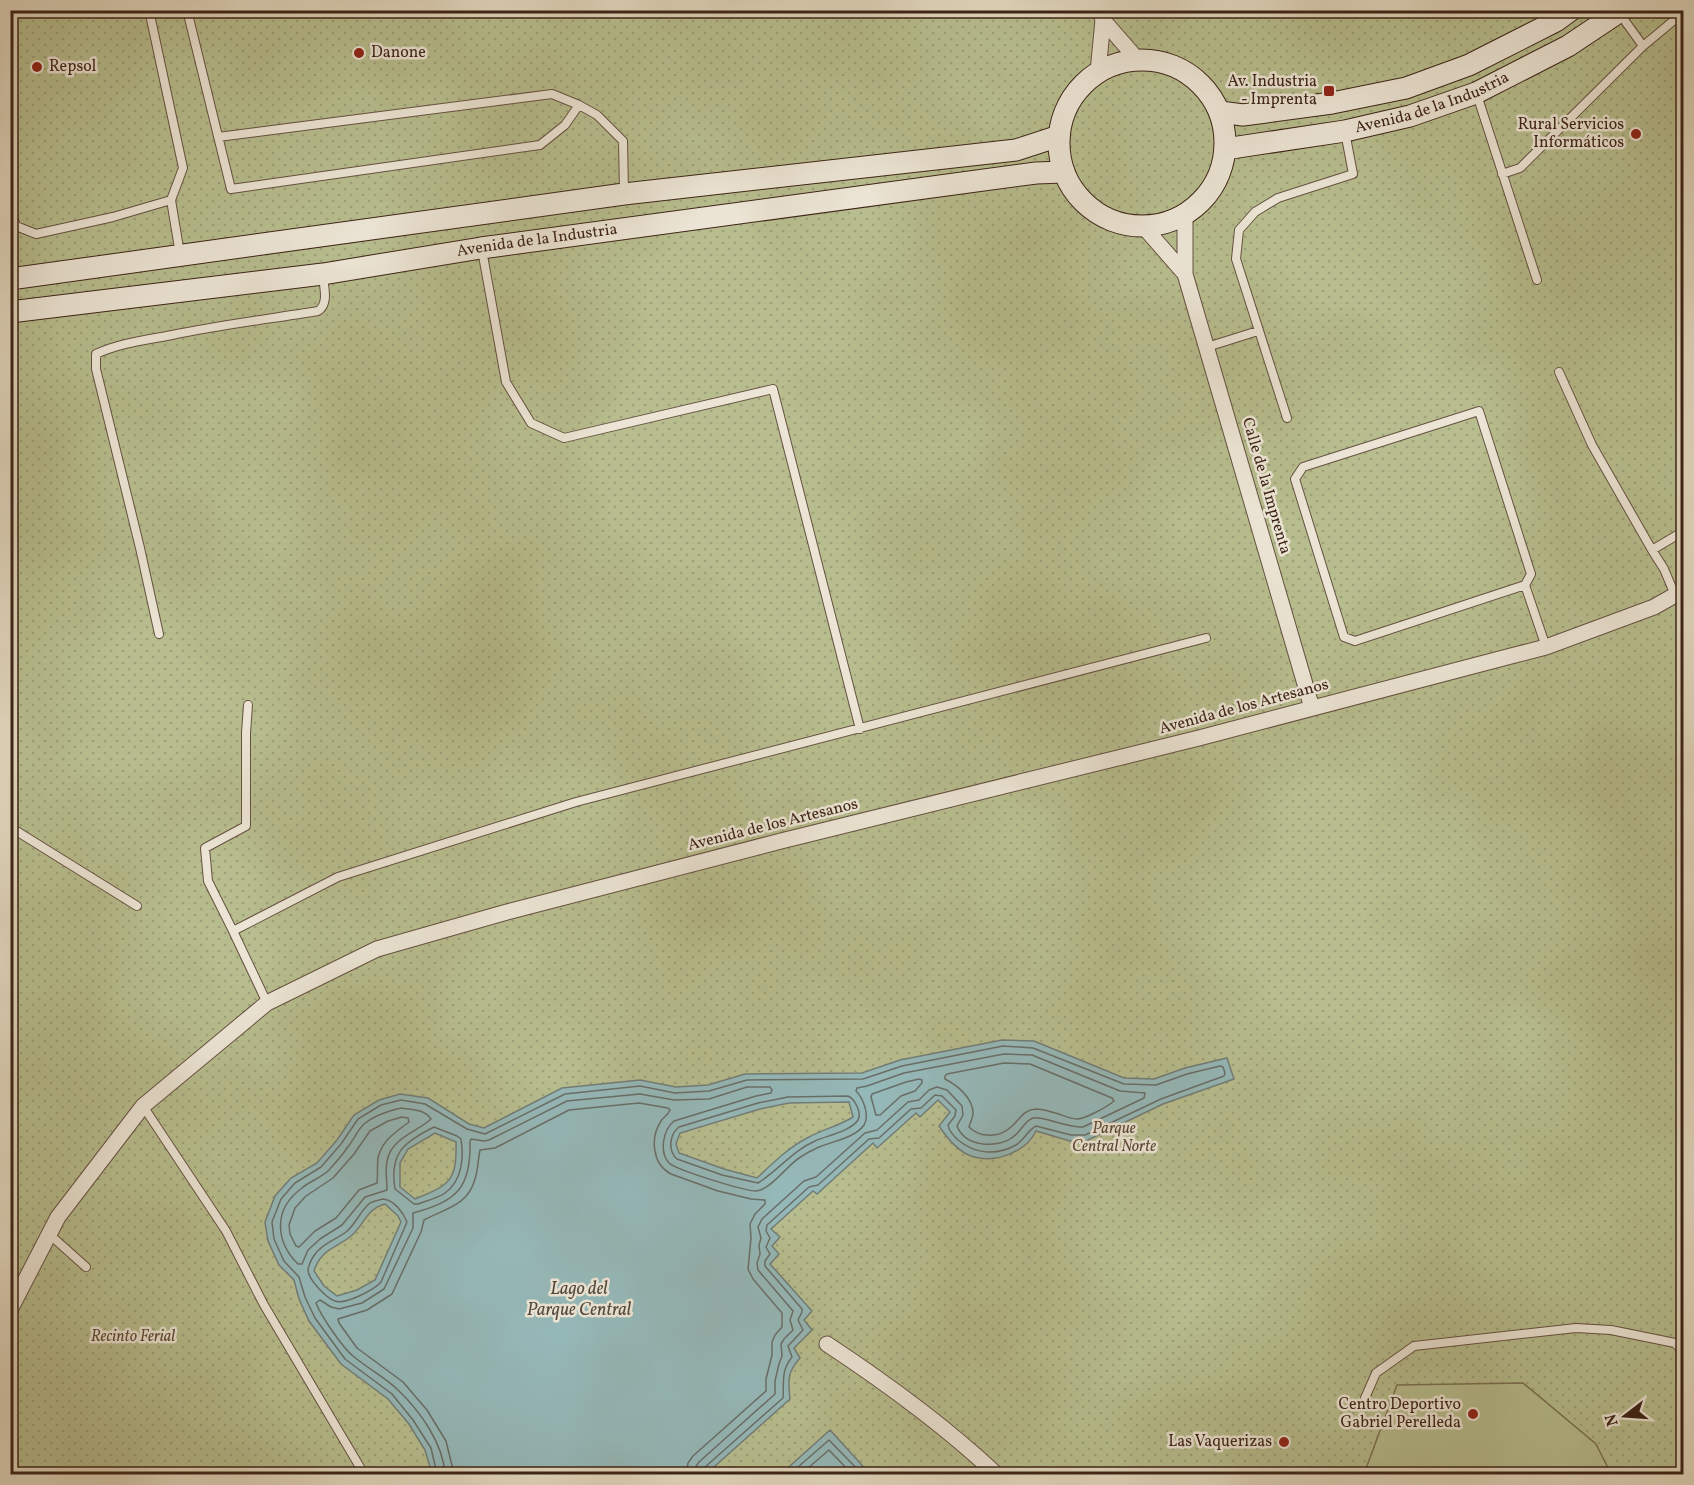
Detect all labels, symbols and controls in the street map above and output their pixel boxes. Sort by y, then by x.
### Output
place label: Danone [371,42,426,64]
marker: Danone [352,46,366,60]
place label: Repsol [49,56,97,78]
marker: Repsol [30,60,44,74]
street label: Avenida de la Industria [1353,67,1513,139]
place label: Av. Industria - Imprenta [1227,71,1317,111]
marker: Av. Industria - Imprenta [1322,84,1336,98]
place label: Rural Servicios Informáticos [1518,114,1624,154]
marker: Rural Servicios Informáticos [1629,127,1643,141]
street label: Avenida de la Industria [455,219,619,263]
street label: Calle de la Imprenta [1236,415,1296,557]
street label: Avenida de los Artesanos [1157,674,1331,740]
street label: Avenida de los Artesanos [686,793,861,857]
park label: Parque Central Norte [1072,1118,1156,1158]
water label: Lago del Parque Central [527,1277,632,1323]
park label: Recinto Ferial [91,1326,175,1348]
north arrow [1595,1386,1655,1446]
place label: Centro Deportivo Gabriel Perelleda [1339,1394,1461,1434]
marker: Centro Deportivo Gabriel Perelleda [1466,1407,1480,1421]
text: N [1600,1411,1625,1429]
place label: Las Vaquerizas [1168,1431,1272,1453]
marker: Las Vaquerizas [1277,1435,1291,1449]

